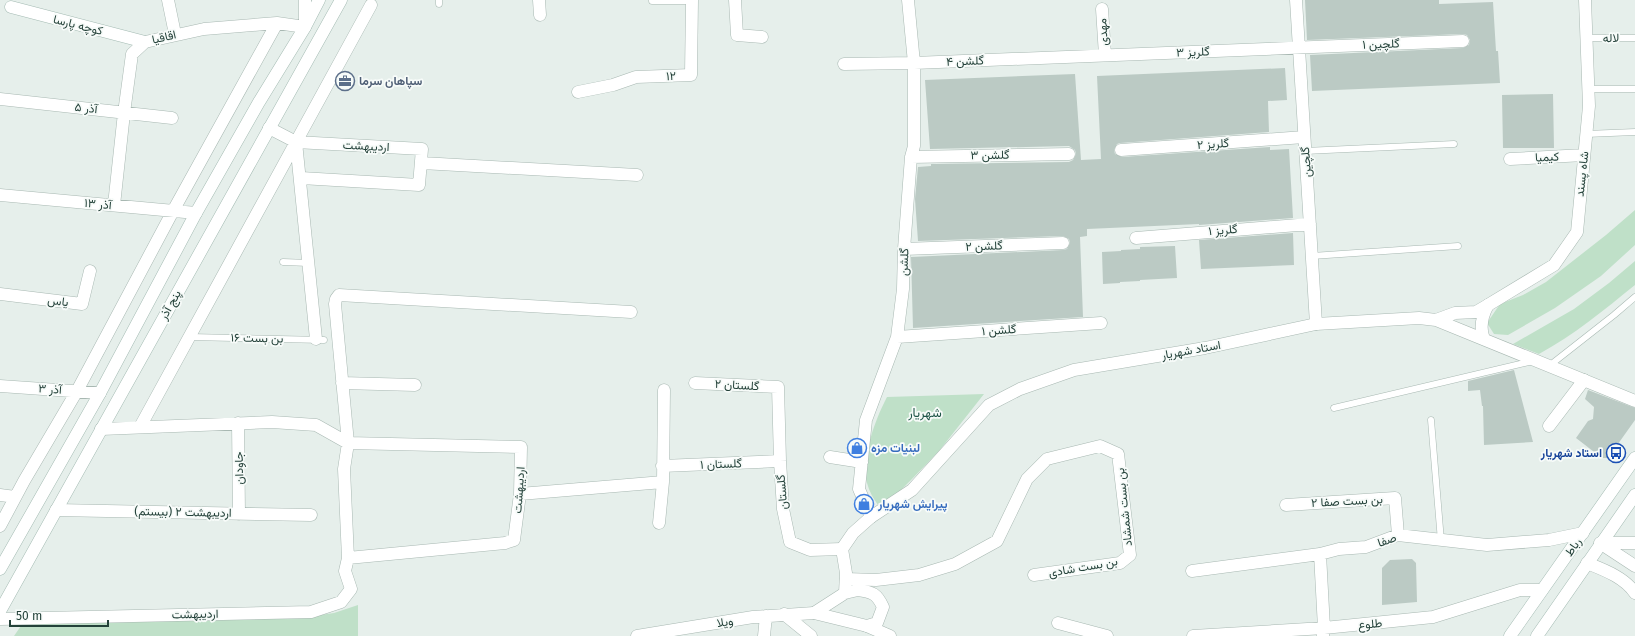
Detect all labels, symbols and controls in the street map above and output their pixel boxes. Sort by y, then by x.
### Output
street label: کوچه پارسا [51,12,104,39]
street label: مهدی [1095,18,1112,46]
street label: اقاقیا [151,27,177,47]
street label: لاله [1603,31,1619,45]
street label: گلچین ۱ [1362,36,1400,53]
street label: گلریز ۳ [1176,44,1210,61]
street label: گلشن ۴ [946,53,984,70]
street label: ۱۲ [666,69,676,83]
office icon: سپاهان سرما [334,70,356,92]
place label: سپاهان سرما [359,74,423,89]
street label: آذر ۵ [74,100,99,117]
street label: گلریز ۲ [1197,136,1230,153]
street label: اردیبهشت [342,138,390,155]
street label: گلچین [1298,146,1315,178]
street label: گلشن ۳ [970,148,1010,163]
street label: کیمیا [1535,149,1559,165]
street label: شاه پسند [1573,151,1592,198]
street label: ۱۳ آذر [84,196,113,213]
street label: گلریز ۱ [1208,222,1238,239]
street label: گلشن ۲ [965,238,1003,255]
street label: گلشن [897,248,912,276]
street label: پنج آذر [156,287,186,324]
street label: یاس [47,293,70,310]
street label: گلشن ۱ [981,322,1017,339]
street label: بن بست ۱۶ [231,331,283,346]
street label: استاد شهریار [1159,338,1222,363]
street label: گلستان ۲ [714,377,760,393]
street label: آذر ۳ [38,381,64,398]
district label: شهریار [907,405,942,421]
shop icon: لبنیات مزه [846,437,868,459]
place label: لبنیات مزه [871,441,920,456]
bus stop icon: استاد شهریار [1605,442,1627,464]
place label: استاد شهریار [1540,446,1602,461]
street label: جاودان [232,451,247,485]
street label: گلستان ۱ [700,456,742,472]
street label: اردیبهشت [510,466,529,514]
street label: بن بست شمشاد [1113,467,1136,547]
street label: گلستان [773,474,791,510]
street label: بن بست صفا ۲ [1311,492,1383,511]
shop icon: پیرایش شهریار [853,493,875,515]
place label: پیرایش شهریار [877,497,948,512]
street label: اردیبهشت ۲ (بیستم) [134,504,232,521]
street label: صفا [1376,530,1398,550]
street label: رباط [1562,535,1585,560]
street label: بن بست شادی [1047,554,1119,581]
scale bar [10,602,108,628]
street label: اردیبهشت [171,607,219,622]
text: 50 m [16,609,42,623]
street label: ویلا [716,614,734,631]
street label: طلوع [1357,616,1383,634]

